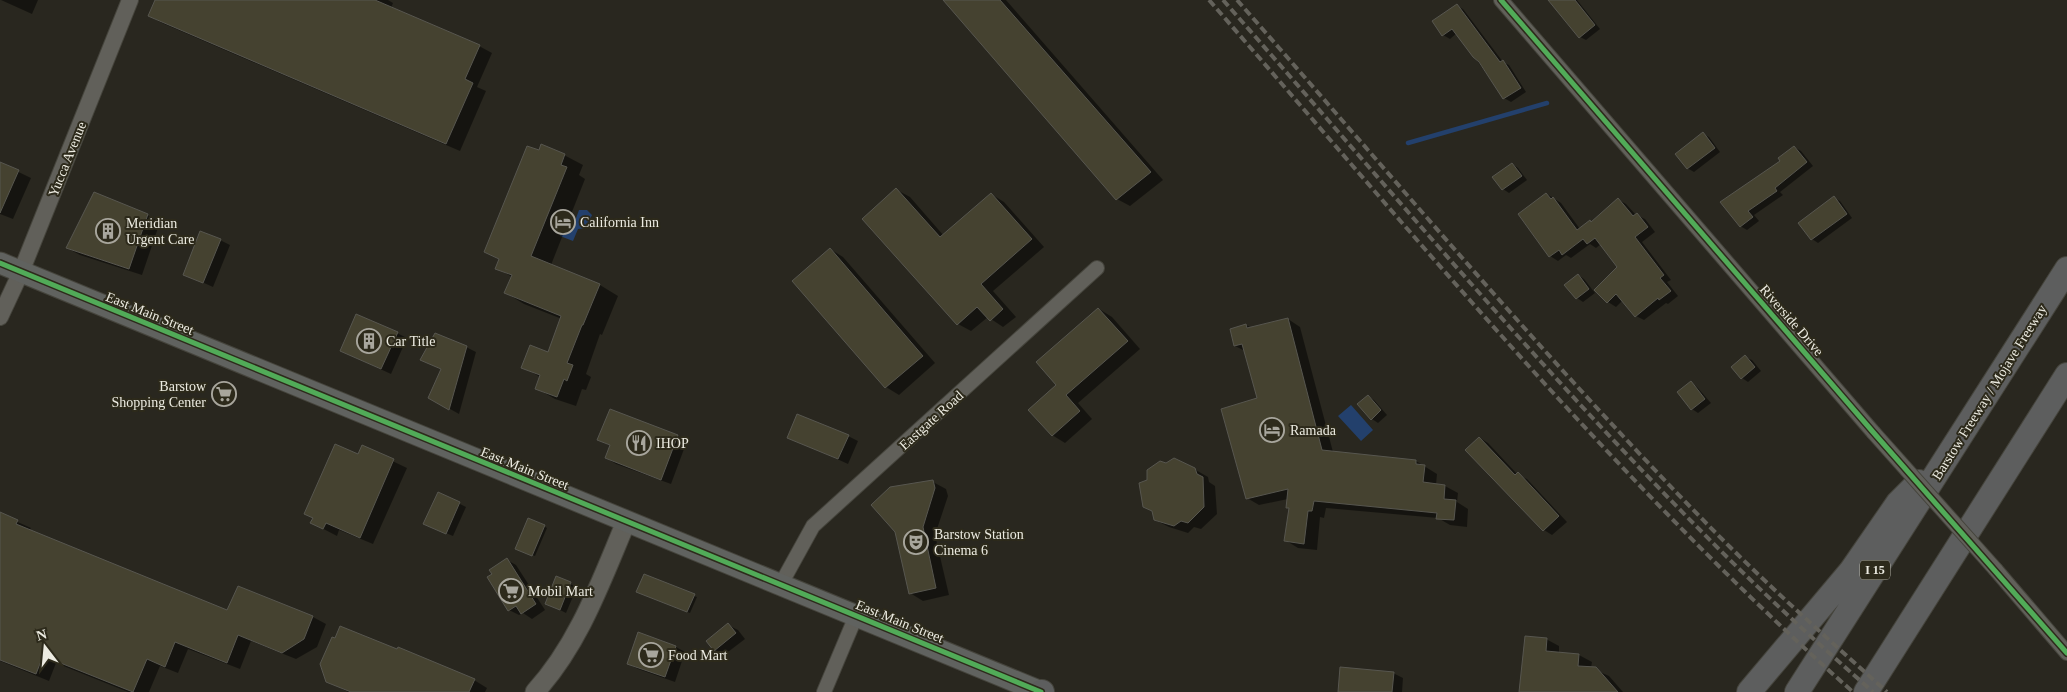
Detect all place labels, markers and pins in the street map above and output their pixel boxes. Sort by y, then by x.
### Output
hotel icon: California Inn [550,209,576,235]
place label: California Inn [580,215,659,230]
place label: Meridian Urgent Care [126,216,195,247]
building icon: Meridian Urgent Care [95,218,121,244]
building icon: Car Title [356,328,382,354]
place label: Car Title [386,334,435,349]
place label: Barstow Shopping Center [112,379,207,410]
supermarket icon: Barstow Shopping Center [211,381,237,407]
hotel icon: Ramada [1259,417,1285,443]
place label: Ramada [1290,423,1337,438]
restaurant icon: IHOP [626,430,652,456]
place label: IHOP [656,436,689,451]
place label: Barstow Station Cinema 6 [934,527,1024,558]
theatre icon: Barstow Station Cinema 6 [903,529,929,555]
supermarket icon: Mobil Mart [498,578,524,604]
place label: Mobil Mart [528,584,593,599]
supermarket icon: Food Mart [638,642,664,668]
place label: Food Mart [668,648,728,663]

